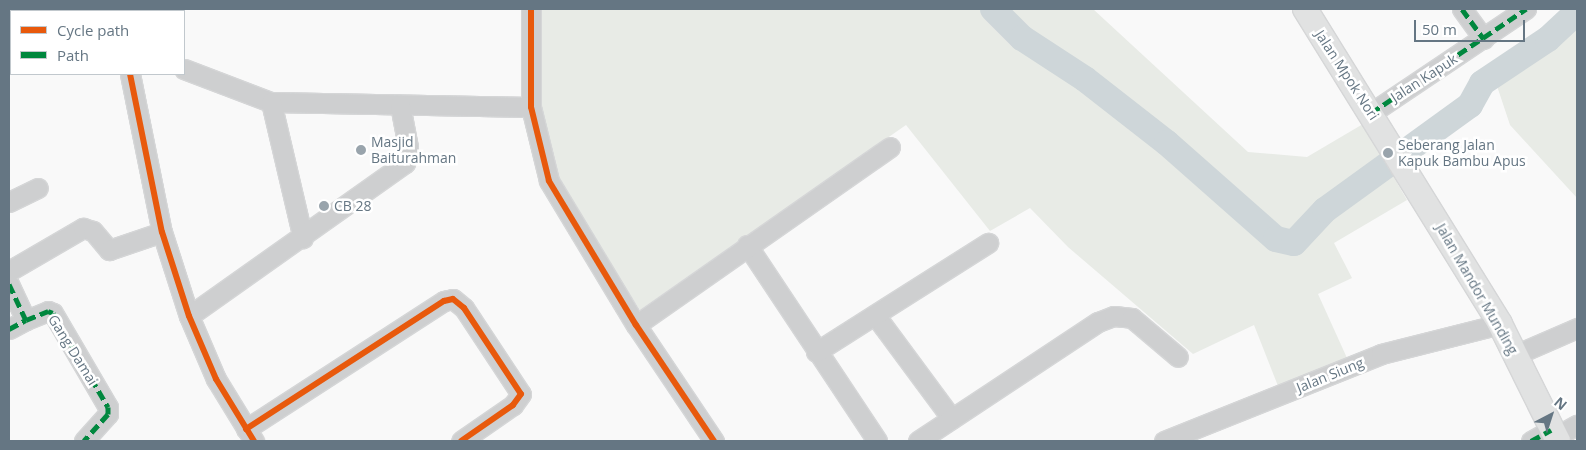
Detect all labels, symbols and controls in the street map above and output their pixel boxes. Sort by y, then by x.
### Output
legend [10,10,185,75]
scale bar [1416,10,1527,42]
text: 50 m [1422,19,1457,39]
text: Cycle path [57,20,129,40]
street label: Jalan Mpok Nori [1312,27,1382,123]
text: Path [57,45,89,65]
street label: Jalan Kapuk [1388,50,1460,106]
place label: Masjid Baiturahman [371,134,456,166]
place label: Seberang Jalan Kapuk Bambu Apus [1398,137,1526,170]
marker: Masjid Baiturahman [355,144,367,156]
marker: Seberang Jalan Kapuk Bambu Apus [1382,147,1394,159]
place label: CB 28 [334,198,372,214]
marker: CB 28 [318,200,330,212]
street label: Jalan Mandor Munding [1433,221,1521,357]
street label: Gang Damai [45,312,101,388]
street label: Jalan Siung [1294,354,1366,396]
north arrow [1526,390,1576,440]
text: N [1550,392,1571,414]

